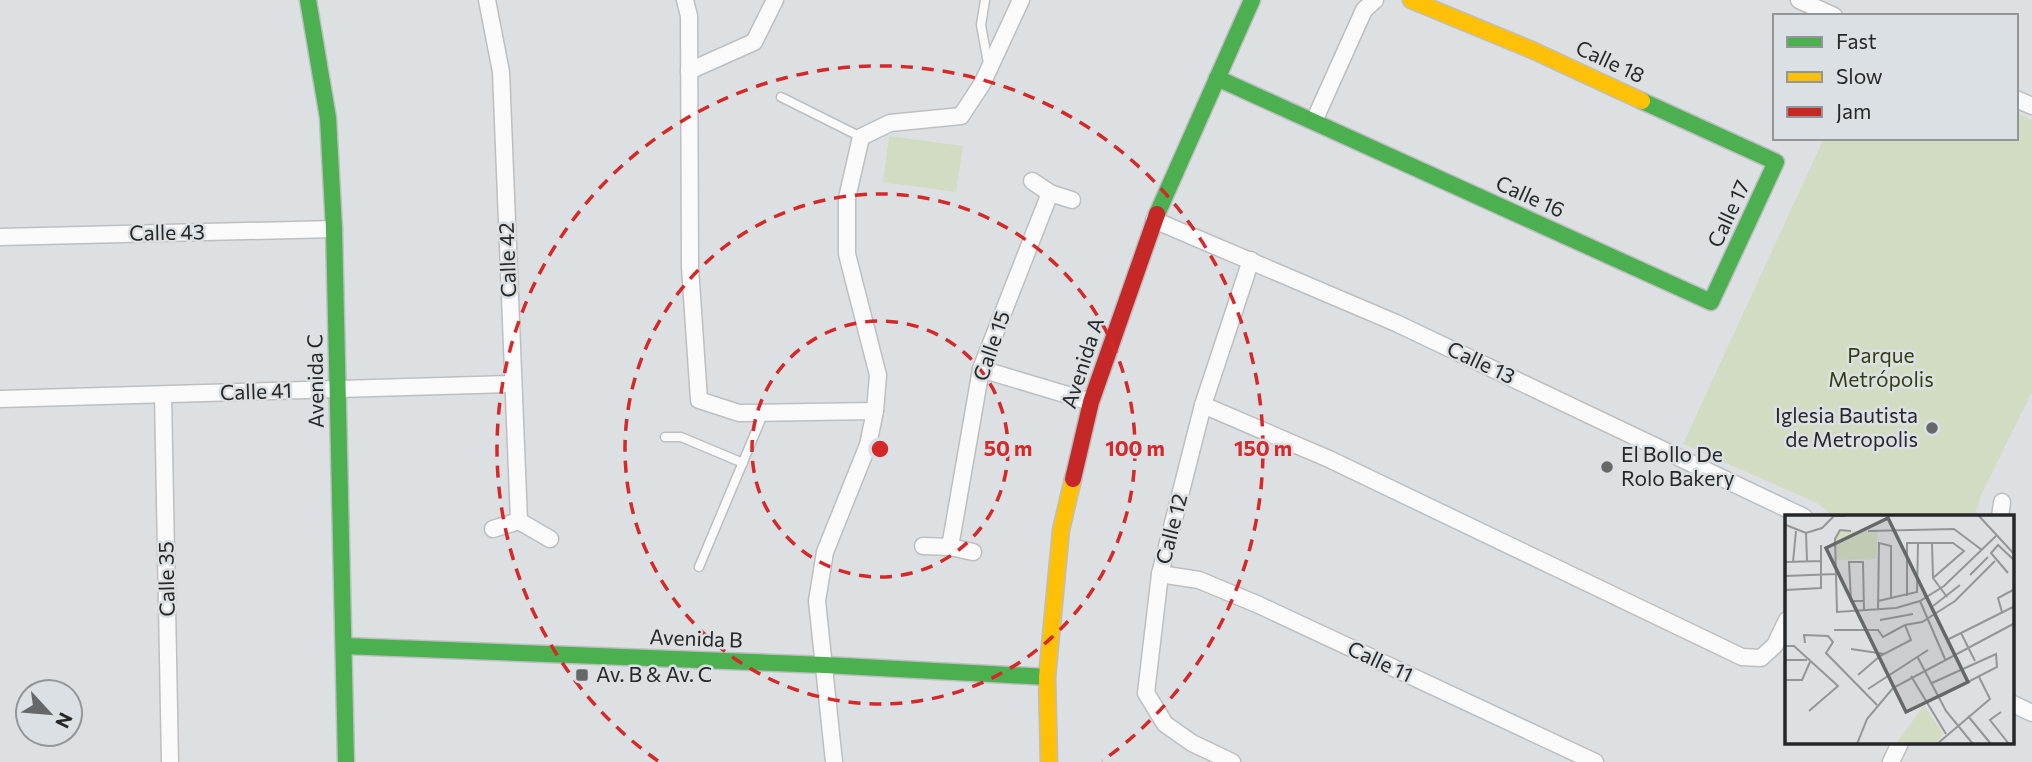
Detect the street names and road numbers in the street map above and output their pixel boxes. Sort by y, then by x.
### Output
street label: Calle 18 [1572,34,1649,87]
street label: Calle 16 [1492,169,1569,222]
street label: Calle 17 [1701,176,1754,251]
street label: Calle 43 [129,218,205,245]
street label: Calle 42 [493,222,520,298]
street label: Calle 15 [967,307,1014,384]
street label: Avenida A [1055,314,1108,411]
street label: Avenida C [301,334,328,428]
street label: Calle 13 [1444,335,1520,388]
street label: Calle 41 [219,377,292,404]
street label: Calle 12 [1150,491,1191,566]
street label: Calle 35 [152,541,179,617]
street label: Avenida B [649,623,743,652]
street label: Calle 11 [1344,635,1417,687]

